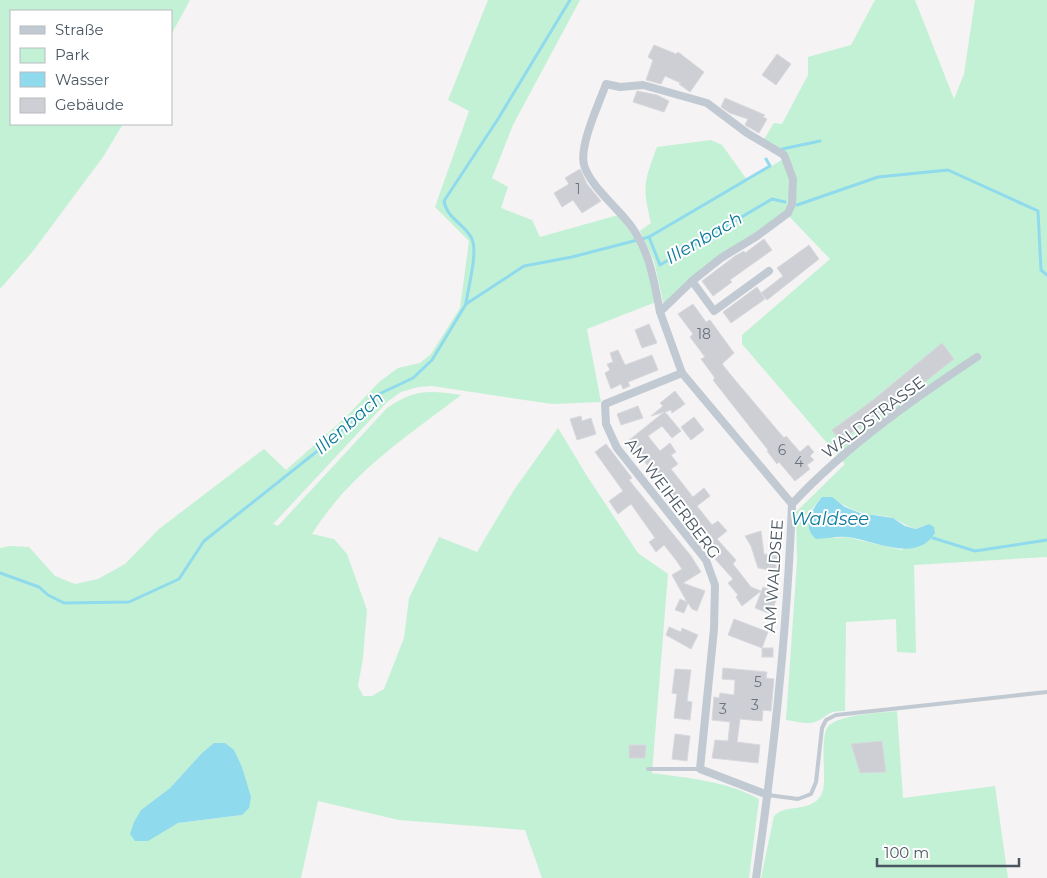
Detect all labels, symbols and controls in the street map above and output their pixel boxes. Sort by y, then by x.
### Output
legend [10,10,172,125]
text: Straße [55,20,104,39]
text: Park [55,45,89,64]
text: Wasser [55,70,109,89]
text: Gebäude [55,95,124,114]
house number: 1 [575,180,581,198]
water label: Illenbach [662,207,746,269]
house number: 18 [697,325,711,343]
street label: WALDSTRASSE [818,373,928,462]
water label: Illenbach [310,387,388,459]
street label: AM WEIHERBERG [621,434,724,562]
house number: 6 [778,441,787,459]
house number: 4 [794,453,804,471]
water label: Waldsee [791,508,869,530]
street label: AM WALDSEE [760,519,787,633]
house number: 5 [754,673,762,691]
house number: 3 [751,696,759,714]
house number: 3 [719,700,727,718]
scale bar [877,836,1020,868]
text: 100 m [884,843,929,862]

